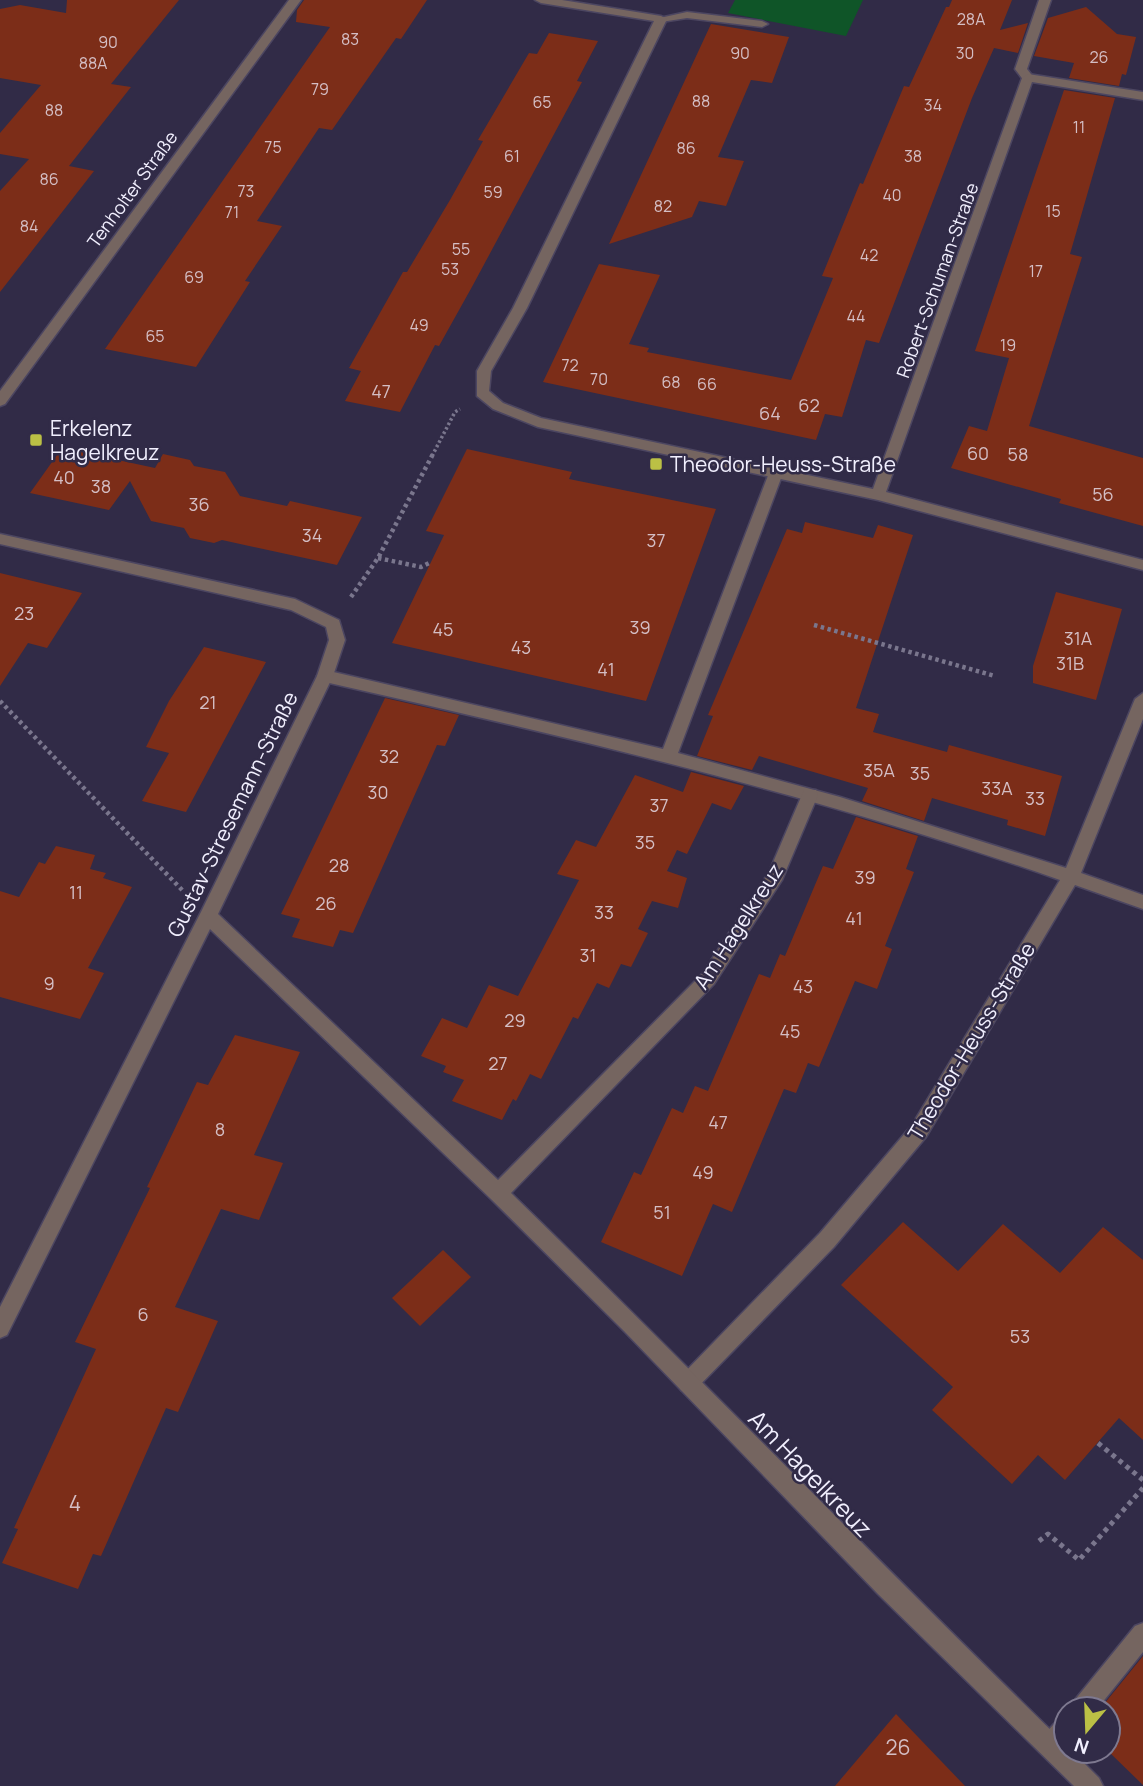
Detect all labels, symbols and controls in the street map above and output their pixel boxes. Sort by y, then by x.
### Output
house number: 28A [957,8,985,30]
house number: 83 [341,28,359,50]
house number: 90 [98,31,118,53]
house number: 90 [730,42,750,64]
house number: 30 [956,42,974,64]
house number: 26 [1089,46,1109,68]
house number: 88A [79,52,107,74]
house number: 79 [311,78,329,100]
house number: 88 [692,90,710,112]
house number: 65 [532,91,552,113]
house number: 34 [924,94,942,116]
house number: 88 [45,99,63,121]
house number: 11 [1073,116,1085,138]
street label: Tenholter Straße [81,126,183,252]
house number: 75 [264,136,282,158]
house number: 86 [676,137,696,159]
house number: 61 [504,145,520,167]
house number: 38 [904,145,922,167]
house number: 86 [39,168,59,190]
street label: Robert-Schuman-Straße [890,179,984,381]
house number: 73 [238,180,254,202]
house number: 59 [483,181,503,203]
house number: 40 [882,184,902,206]
house number: 82 [654,195,672,217]
house number: 15 [1045,200,1061,222]
house number: 71 [225,201,239,223]
house number: 84 [20,215,38,237]
house number: 55 [452,238,470,260]
house number: 42 [860,244,878,266]
house number: 53 [441,258,459,280]
house number: 17 [1029,260,1043,282]
house number: 69 [184,266,204,288]
house number: 44 [846,305,866,327]
house number: 49 [409,314,429,336]
house number: 65 [145,325,165,347]
house number: 19 [1000,334,1016,356]
house number: 72 [561,354,579,376]
house number: 70 [590,368,608,390]
house number: 68 [661,371,681,393]
house number: 66 [697,373,717,395]
house number: 47 [371,379,391,403]
house number: 62 [798,393,820,417]
house number: 64 [759,401,781,425]
place label: Erkelenz Hagelkreuz [50,414,159,466]
marker: Erkelenz Hagelkreuz [28,432,44,448]
house number: 60 [967,441,989,465]
house number: 58 [1008,442,1028,466]
place label: Theodor-Heuss-Straße [670,450,896,478]
marker: Theodor-Heuss-Straße [648,456,664,472]
house number: 40 [53,465,75,489]
house number: 38 [91,474,111,498]
house number: 56 [1092,482,1114,506]
house number: 36 [188,492,210,516]
house number: 34 [302,523,322,547]
house number: 37 [647,528,666,552]
house number: 23 [14,601,34,625]
house number: 39 [629,615,651,639]
house number: 45 [432,617,454,641]
house number: 31A [1064,626,1093,650]
house number: 43 [511,635,531,659]
house number: 31B [1056,651,1084,675]
house number: 41 [597,657,615,681]
street label: Gustav-Stresemann-Straße [160,687,304,941]
house number: 21 [199,690,217,714]
house number: 32 [379,744,399,768]
house number: 35A [863,758,895,782]
house number: 35 [910,761,930,785]
house number: 33A [981,776,1013,800]
house number: 30 [368,780,388,804]
house number: 33 [1025,786,1045,810]
house number: 37 [650,793,669,817]
house number: 35 [635,830,655,854]
house number: 28 [329,853,349,877]
street label: Am Hagelkreuz [687,858,789,994]
house number: 39 [854,865,876,889]
house number: 11 [69,880,83,904]
house number: 26 [315,891,337,915]
house number: 33 [594,900,614,924]
house number: 41 [845,906,863,930]
street label: Theodor-Heuss-Straße [901,937,1041,1145]
house number: 31 [580,943,596,967]
house number: 9 [43,971,55,995]
house number: 43 [793,974,813,998]
house number: 29 [504,1008,526,1032]
house number: 45 [779,1019,801,1043]
house number: 27 [488,1051,508,1075]
house number: 47 [708,1110,728,1134]
house number: 8 [215,1117,225,1141]
house number: 49 [692,1160,714,1184]
house number: 51 [653,1200,671,1224]
house number: 6 [137,1302,149,1326]
house number: 53 [1010,1324,1030,1348]
street label: Am Hagelkreuz [742,1402,880,1544]
house number: 4 [69,1489,81,1517]
north arrow [1052,1695,1122,1765]
text: N [1071,1732,1092,1761]
house number: 26 [885,1733,911,1761]

